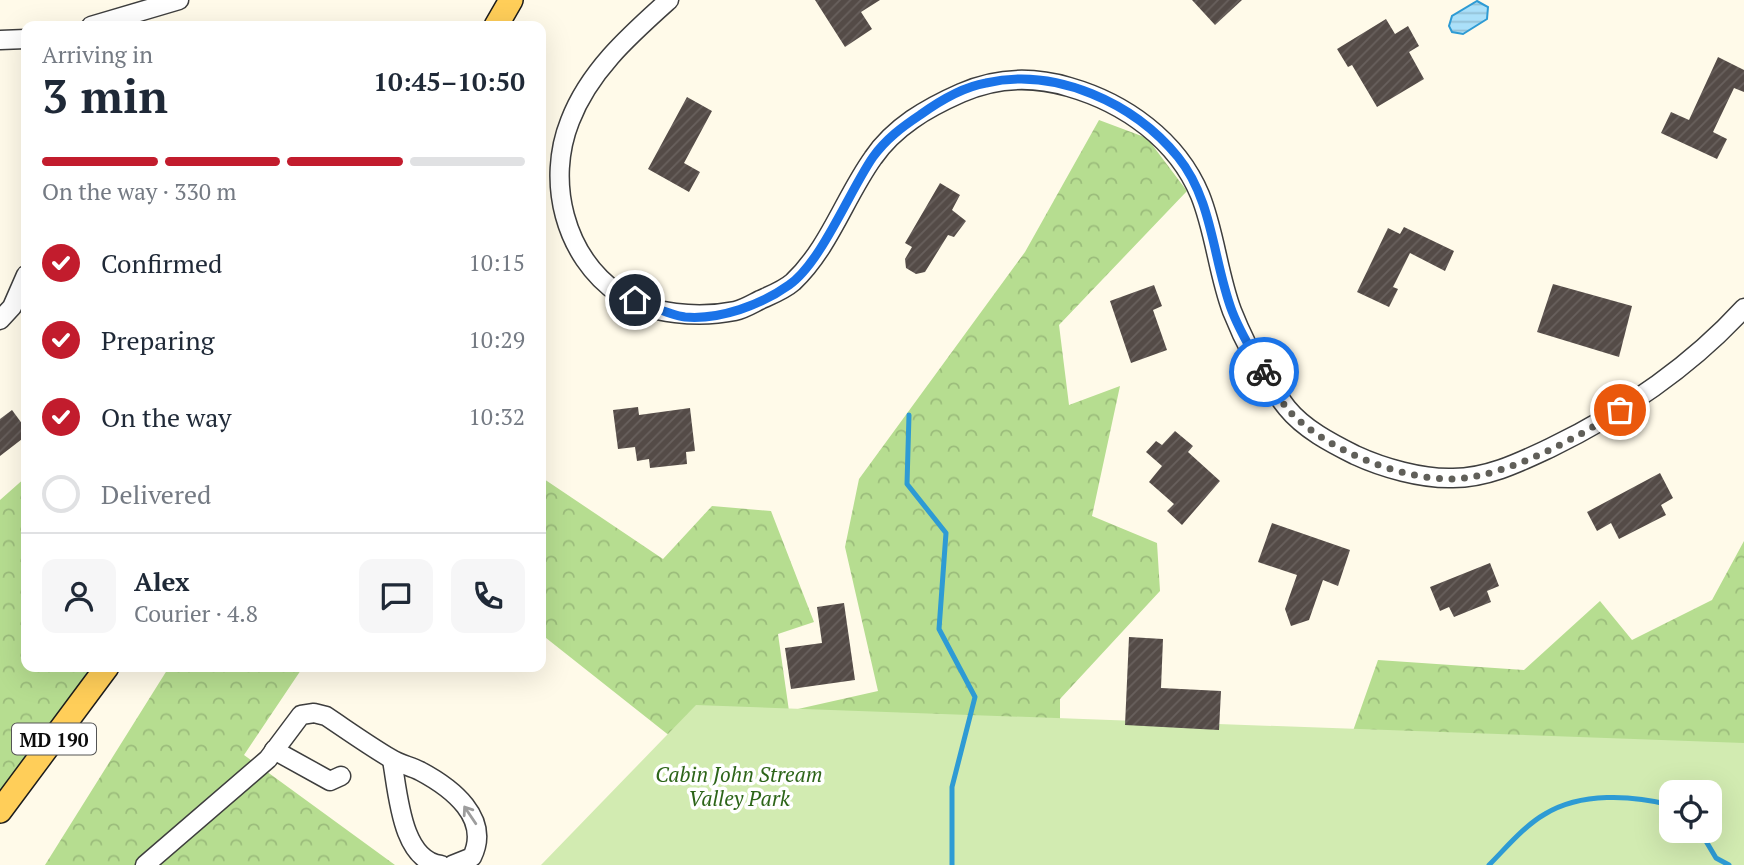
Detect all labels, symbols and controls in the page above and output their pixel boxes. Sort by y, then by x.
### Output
text: Arriving in [42,39,153,70]
text: 10:45–10:50 [373,64,525,98]
text: 3 min [42,65,168,126]
text: On the way · 330 m [42,176,236,207]
icon: check [42,244,80,282]
text: Confirmed [101,246,222,280]
text: 10:15 [468,247,525,278]
pin [605,270,665,330]
icon: home [616,281,654,319]
icon: check [42,321,80,359]
text: Preparing [101,323,214,357]
text: 10:29 [468,324,525,355]
courier [1229,337,1299,407]
icon: bike [1245,353,1283,391]
pin [1590,380,1650,440]
icon: bag [1601,391,1639,429]
icon: check [42,398,80,436]
text: On the way [101,400,232,434]
text: 10:32 [468,401,525,432]
text: Delivered [101,477,211,511]
button: person [42,559,116,633]
button: chat [359,559,433,633]
button: phone [451,559,525,633]
text: Alex [134,564,190,598]
text: Courier · 4.8 [134,598,258,629]
road number: MD 190 [12,724,96,754]
park label: Cabin John Stream Valley Park [655,760,823,812]
map controls [1659,780,1722,843]
button: locate [1659,780,1722,843]
one-way arrow [463,805,477,825]

